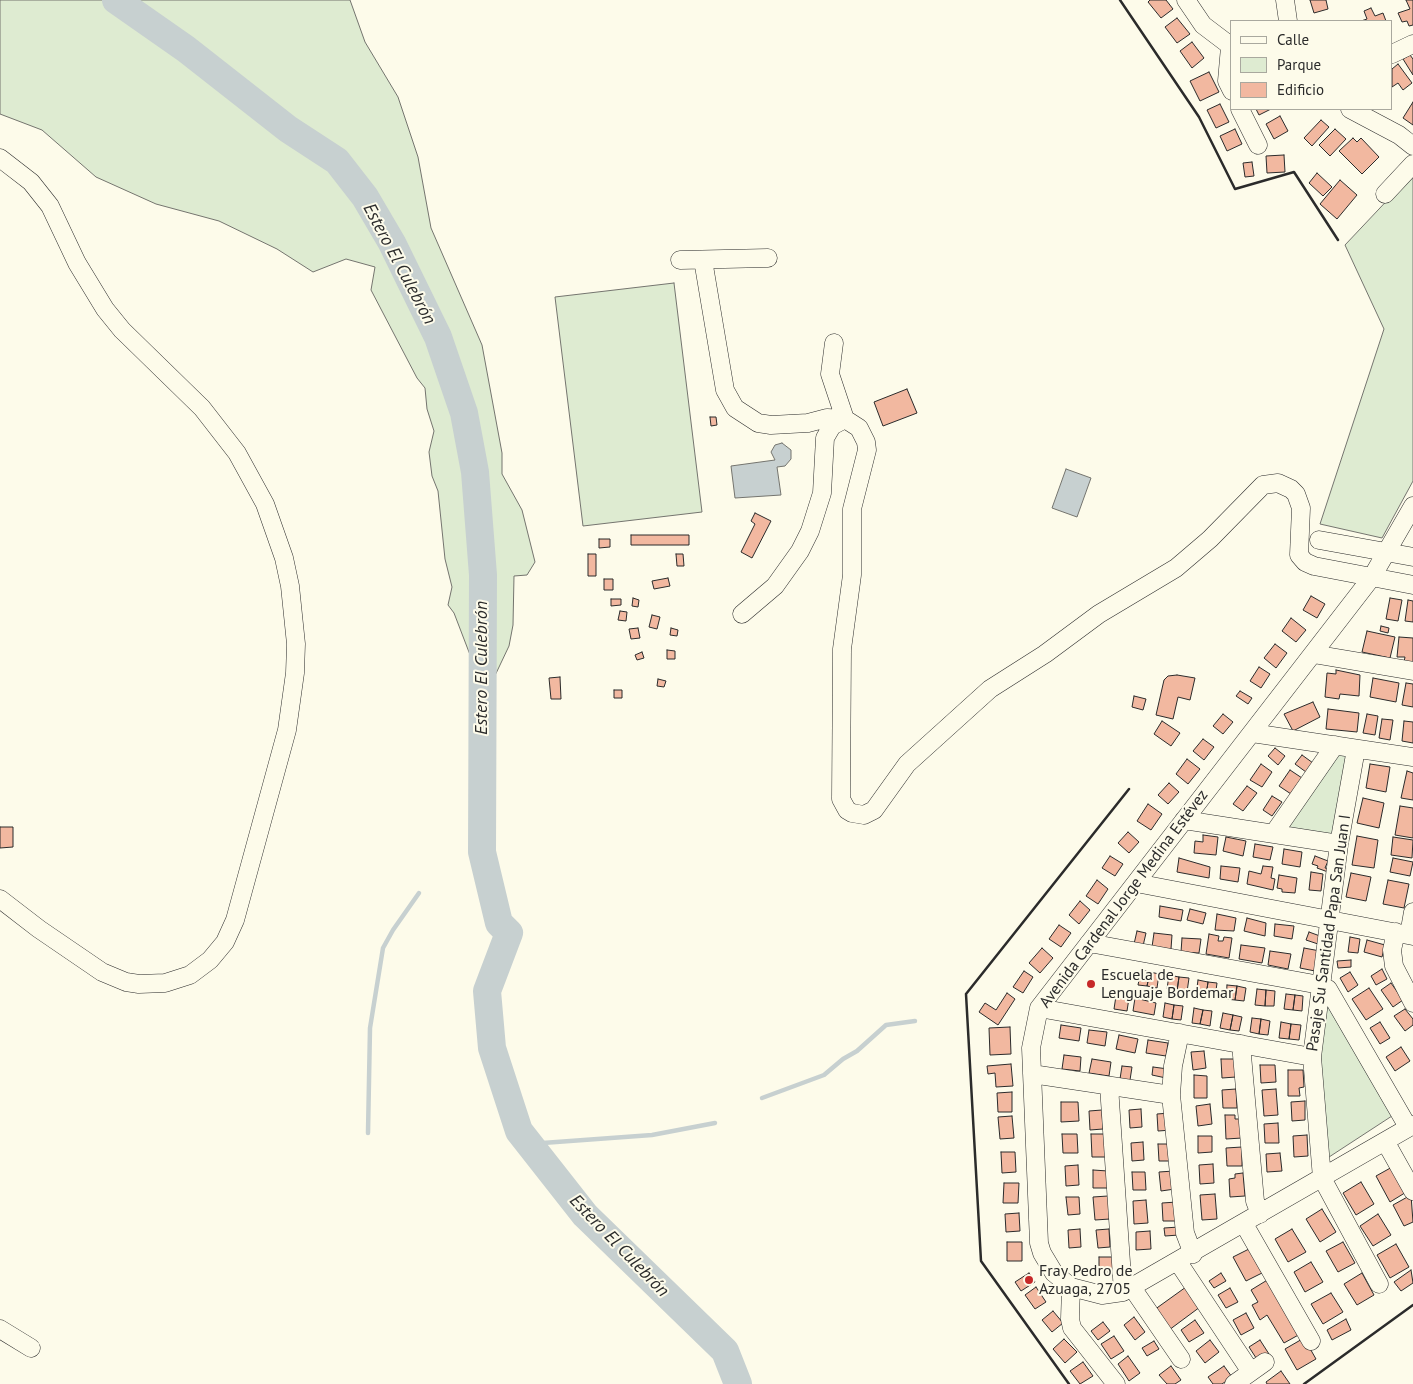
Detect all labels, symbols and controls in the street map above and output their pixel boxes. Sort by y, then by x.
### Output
legend [1230,20,1393,110]
text: Calle [1277,30,1309,49]
text: Parque [1277,55,1321,74]
text: Edificio [1277,80,1324,99]
water label: Estero El Culebrón [358,200,440,328]
water label: Estero El Culebrón [471,601,493,735]
street label: Avenida Cardenal Jorge Medina Estévez [1036,786,1212,1012]
street label: Pasaje Su Santidad Papa San Juan I [1303,813,1355,1053]
place label: Escuela de Lenguaje Bordemar [1101,965,1233,1003]
marker: Escuela de Lenguaje Bordemar [1085,978,1097,990]
water label: Estero El Culebrón [565,1190,673,1302]
place label: Fray Pedro de Azuaga, 2705 [1039,1261,1133,1299]
marker: Fray Pedro de Azuaga, 2705 [1023,1274,1035,1286]

